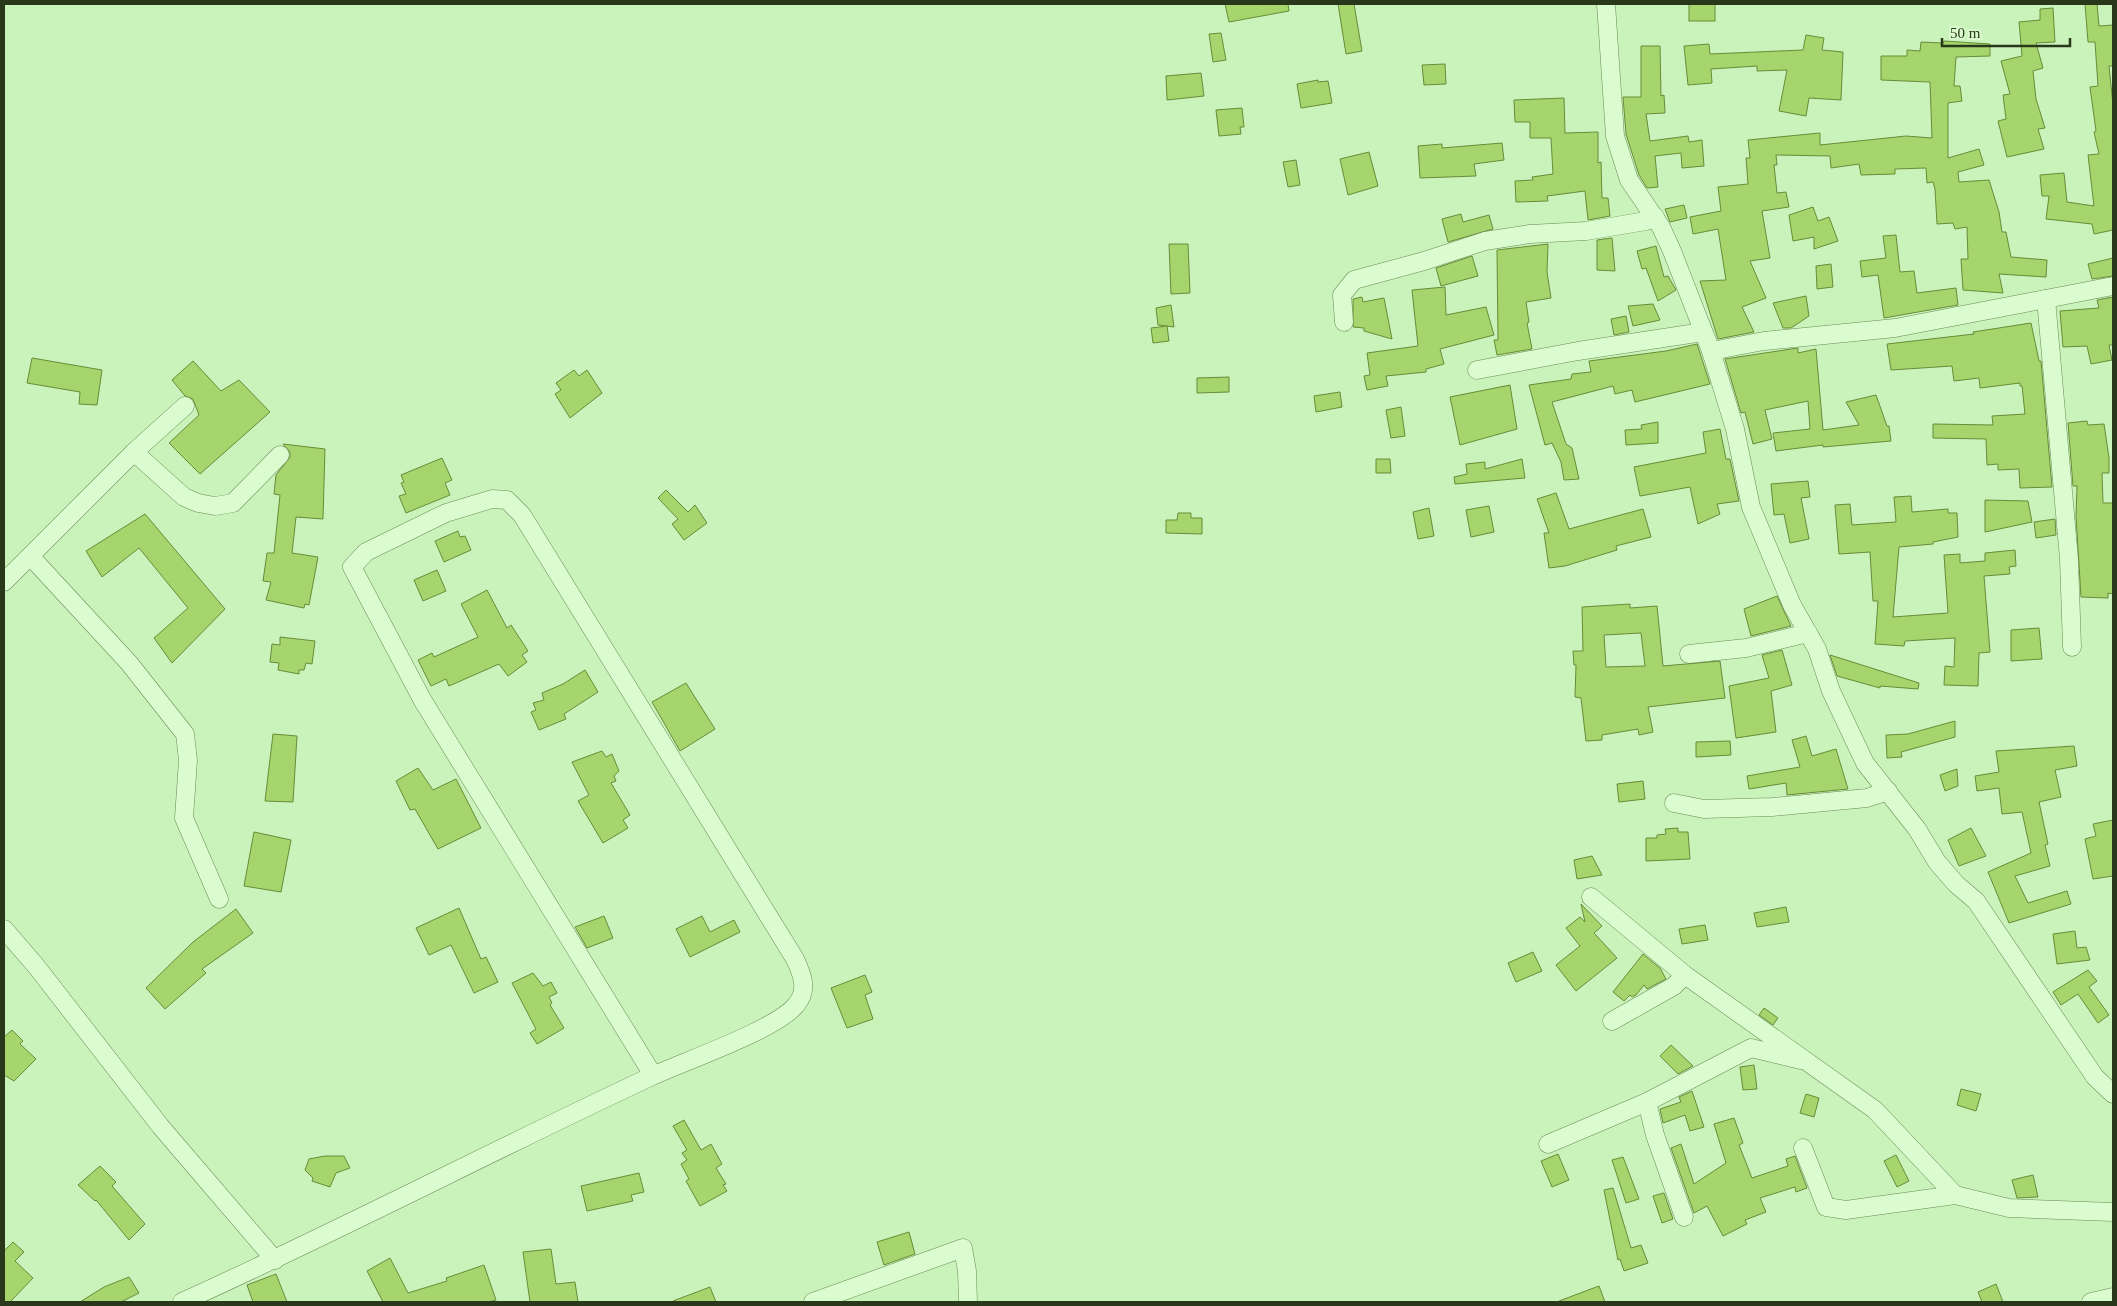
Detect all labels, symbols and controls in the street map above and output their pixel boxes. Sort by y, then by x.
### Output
scale bar [1942,15,2070,47]
text: 50 m [1950,25,1981,41]

